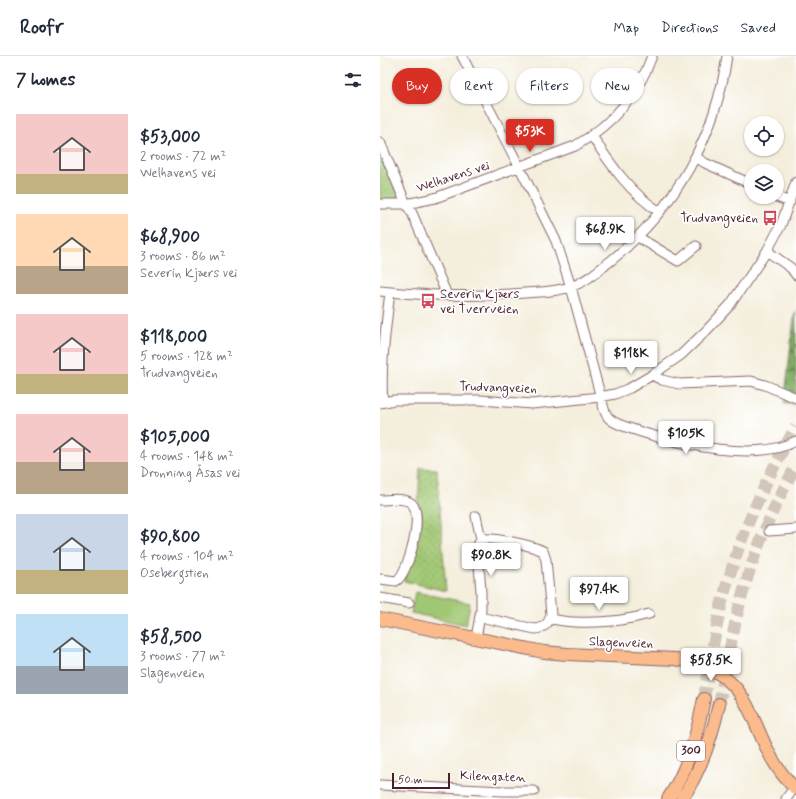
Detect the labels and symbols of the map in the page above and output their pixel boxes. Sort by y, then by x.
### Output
pin: $53K [506,119,554,153]
street label: Welhavens vei [414,157,492,197]
bus stop icon: Trudvangveien [761,209,779,227]
place label: Trudvangveien [680,210,758,228]
pin: $68.9K [572,217,638,251]
place label: Severin Kjærs vei Tverrveien [440,286,519,318]
bus stop icon: Severin Kjærs vei Tverrveien [419,292,437,310]
pin: $118K [603,341,659,375]
street label: Trudvangveien [459,378,537,399]
pin: $105K [658,421,714,455]
pin: $90.8K [458,543,524,577]
pin: $97.4K [566,577,632,611]
street label: Slagenveien [588,633,654,654]
pin: $58.5K [678,648,744,682]
road number: 300 [677,741,705,761]
street label: Kilengaten [460,767,526,787]
scale bar [392,771,450,790]

